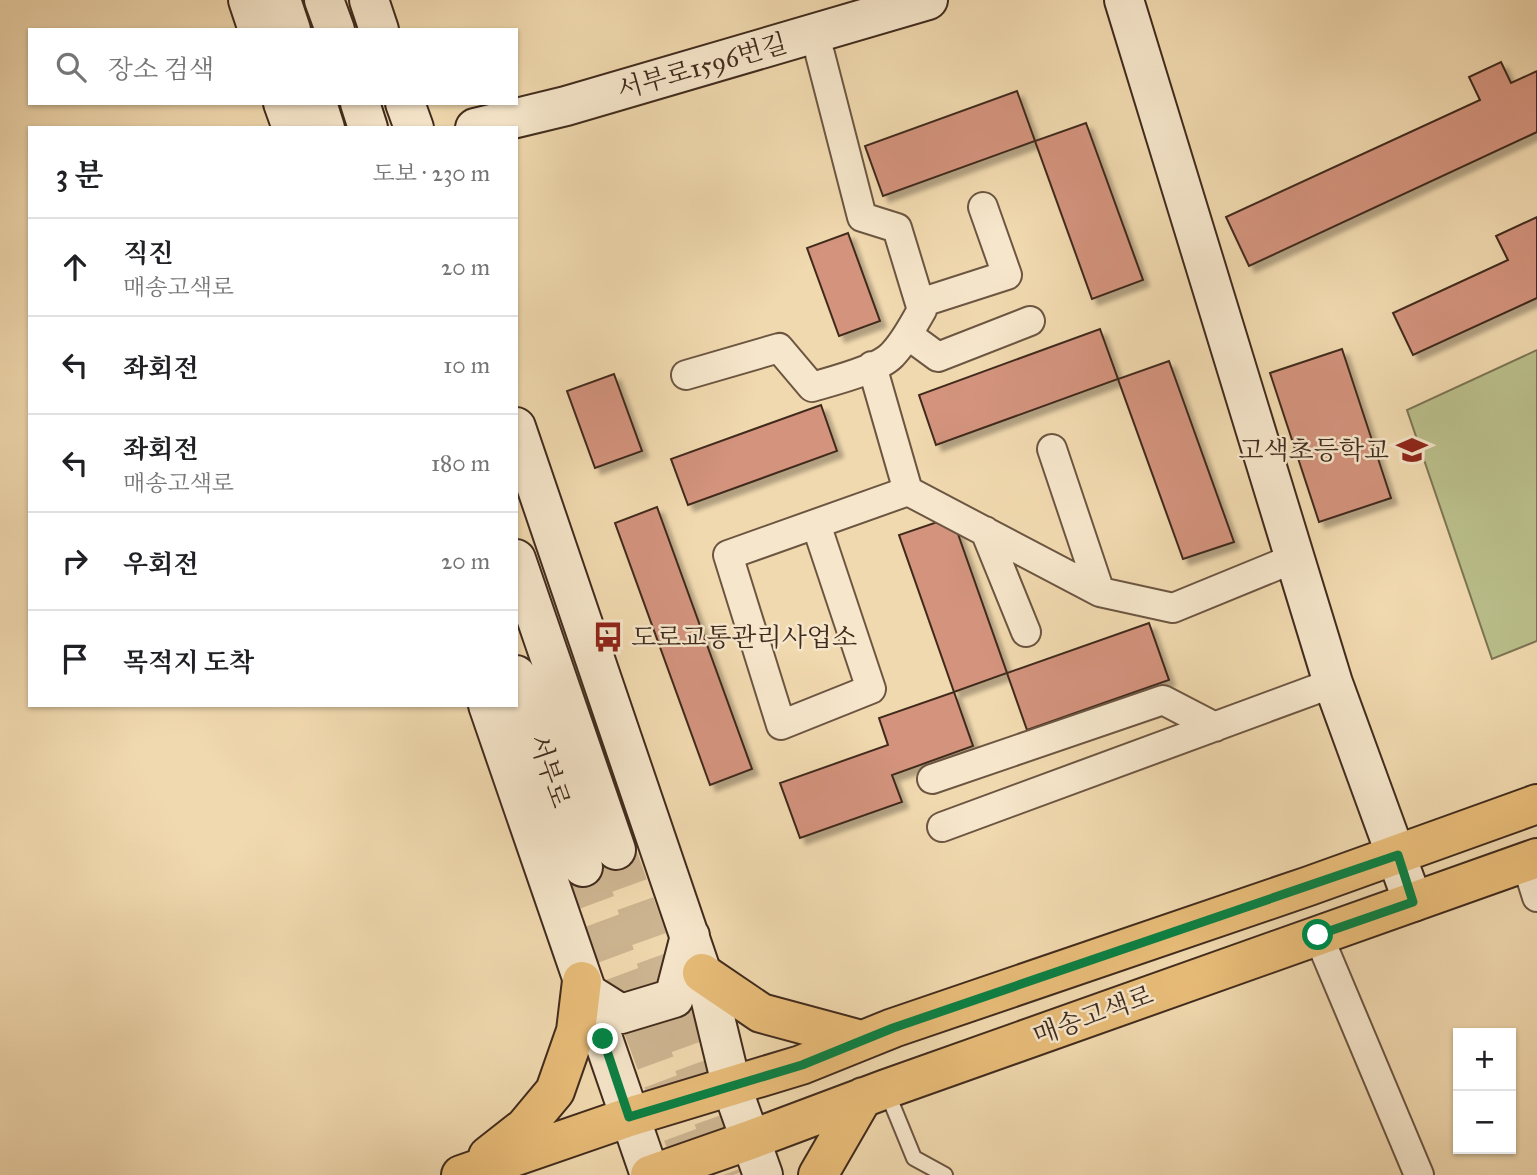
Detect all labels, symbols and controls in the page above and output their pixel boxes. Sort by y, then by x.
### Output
street label: 서부로1596번길 [613,26,791,106]
search box [28,28,518,105]
icon: search [52,48,90,86]
text: 장소 검색 [108,53,214,85]
text: 3 분 [56,157,103,193]
text: 도보 · 230 m [372,159,490,187]
text: 직진 [123,237,173,269]
icon: ahead [56,248,94,286]
text: 20 m [441,253,490,281]
text: 매송고색로 [123,273,234,301]
icon: left [56,346,94,384]
text: 10 m [443,351,490,379]
text: 좌회전 [123,352,198,384]
text: 좌회전 [123,433,198,465]
school or university icon: 고색초등학교 [1395,433,1429,467]
place label: 고색초등학교 [1238,434,1389,466]
icon: left [56,444,94,482]
text: 180 m [431,449,490,477]
text: 매송고색로 [123,469,234,497]
icon: right [56,542,94,580]
text: 20 m [441,547,490,575]
text: 우회전 [123,548,198,580]
bus stop icon: 도로교통관리사업소 [591,620,625,654]
place label: 도로교통관리사업소 [631,621,857,653]
icon: arrive [56,640,94,678]
text: 목적지 도착 [123,646,254,678]
street label: 서부로 [523,730,577,812]
route start [1302,919,1333,950]
street label: 매송고색로 [1029,978,1157,1052]
route end [587,1023,618,1054]
map controls [1453,1028,1516,1154]
button: + [1453,1028,1516,1091]
button: − [1453,1091,1516,1154]

